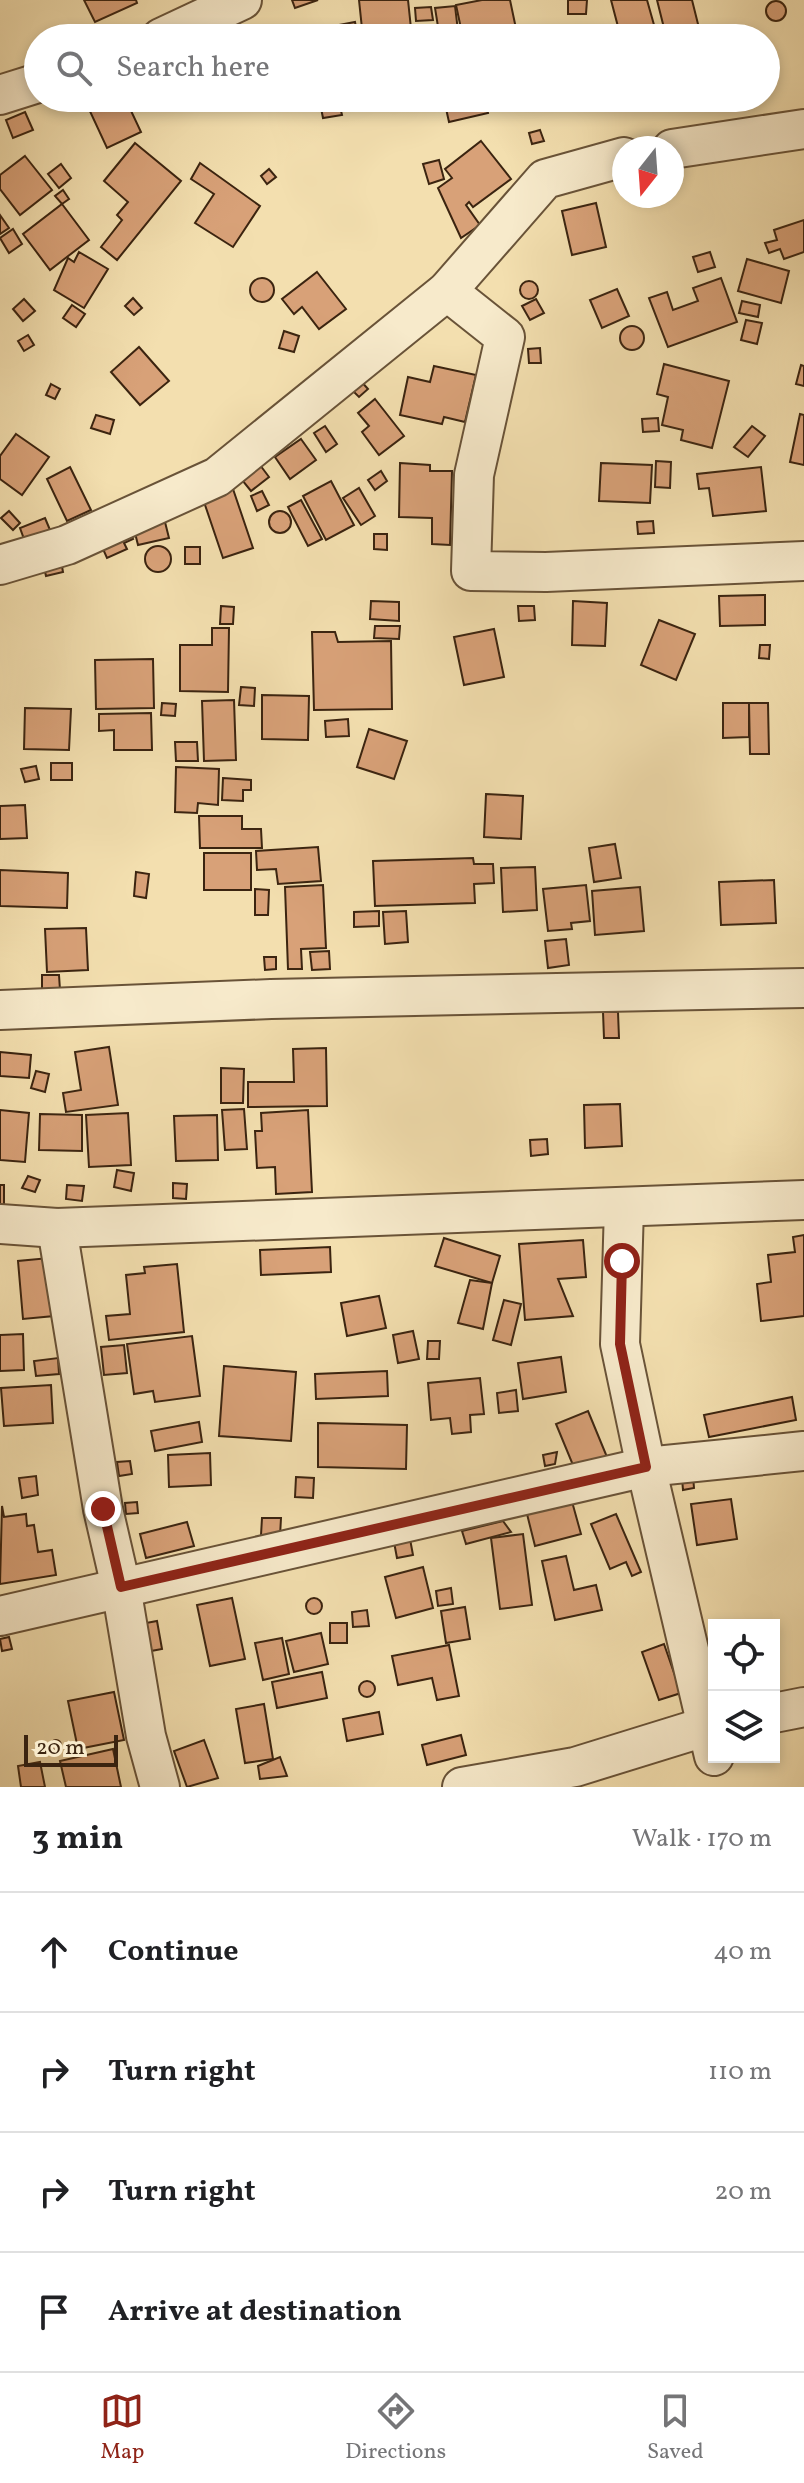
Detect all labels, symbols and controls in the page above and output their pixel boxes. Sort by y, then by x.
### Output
search box [24,24,780,112]
icon: search [52,46,96,90]
text: Search here [116,47,270,89]
north arrow [612,136,684,208]
route start [604,1243,640,1279]
route end [85,1491,121,1527]
map controls [708,1619,780,1763]
button: locate [708,1619,780,1691]
button: layers [708,1691,780,1763]
scale bar [24,1731,118,1767]
text: 20 m [36,1733,85,1764]
text: 3 min [32,1816,123,1863]
text: Walk · 170 m [632,1821,772,1857]
icon: ahead [32,1930,76,1974]
text: Continue [108,1931,239,1973]
text: 40 m [713,1934,772,1970]
icon: right [32,2050,76,2094]
text: Turn right [108,2051,256,2093]
text: 110 m [708,2054,772,2090]
icon: right [32,2170,76,2214]
text: Turn right [108,2171,256,2213]
text: 20 m [714,2174,772,2210]
icon: arrive [32,2290,76,2334]
text: Arrive at destination [108,2291,402,2333]
tab: Map [100,2389,144,2468]
tab: Directions [345,2389,446,2468]
tab: Saved [647,2389,704,2468]

